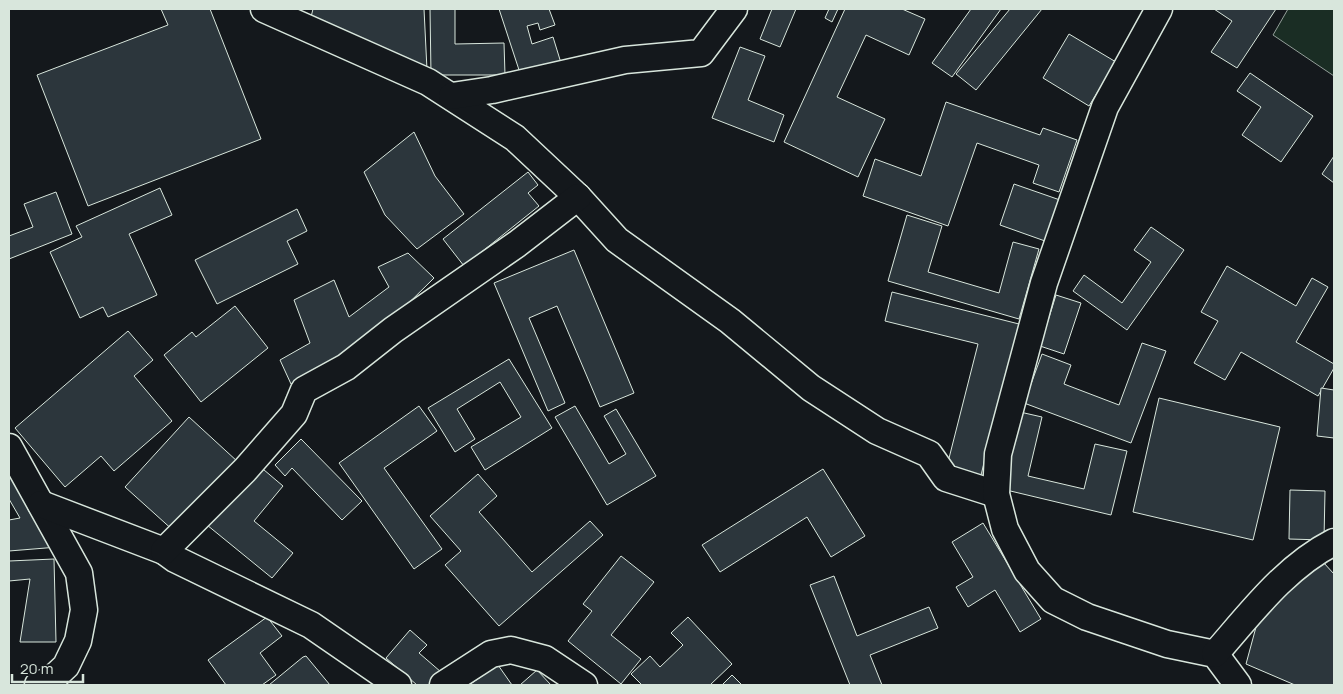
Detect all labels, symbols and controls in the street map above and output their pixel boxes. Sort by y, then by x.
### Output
scale bar [12,652,84,684]
text: 20 m [20,658,53,679]

